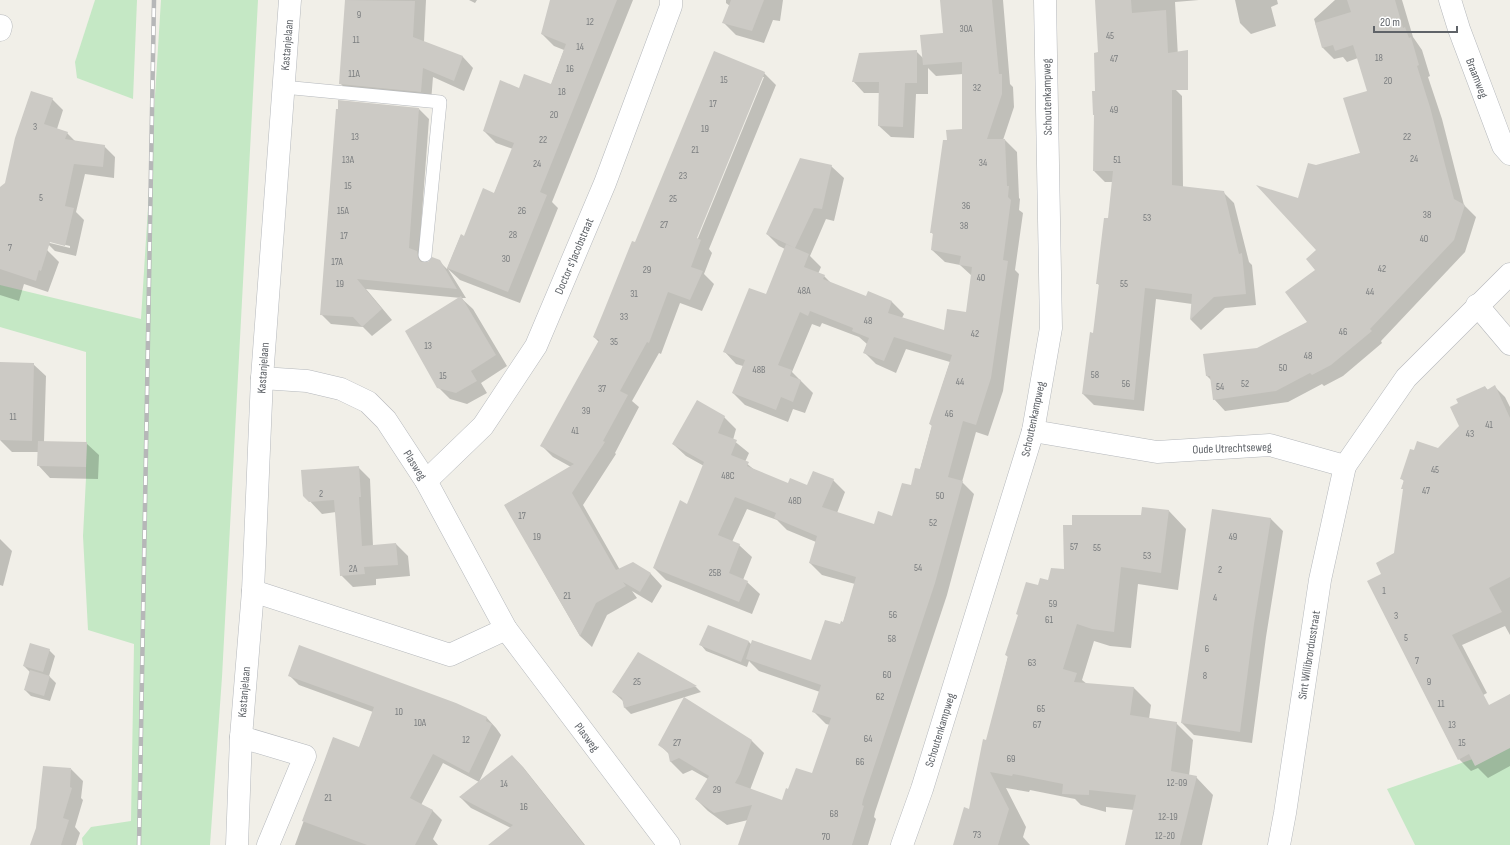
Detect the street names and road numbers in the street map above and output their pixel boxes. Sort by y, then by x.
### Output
street label: Kastanjelaan [278,19,297,71]
street label: Braamweg [1462,56,1491,101]
street label: Schoutenkampweg [1039,58,1056,135]
street label: Doctor s'Jacobstraat [552,215,597,297]
street label: Kastanjelaan [254,342,273,394]
street label: Schoutenkampweg [1018,380,1049,458]
street label: Oude Utrechtseweg [1192,440,1272,457]
street label: Plasweg [400,447,430,483]
street label: Sint Willibrordusstraat [1295,609,1324,701]
street label: Kastanjelaan [235,666,254,718]
street label: Schoutenkampweg [922,691,959,769]
street label: Plasweg [571,720,603,755]

